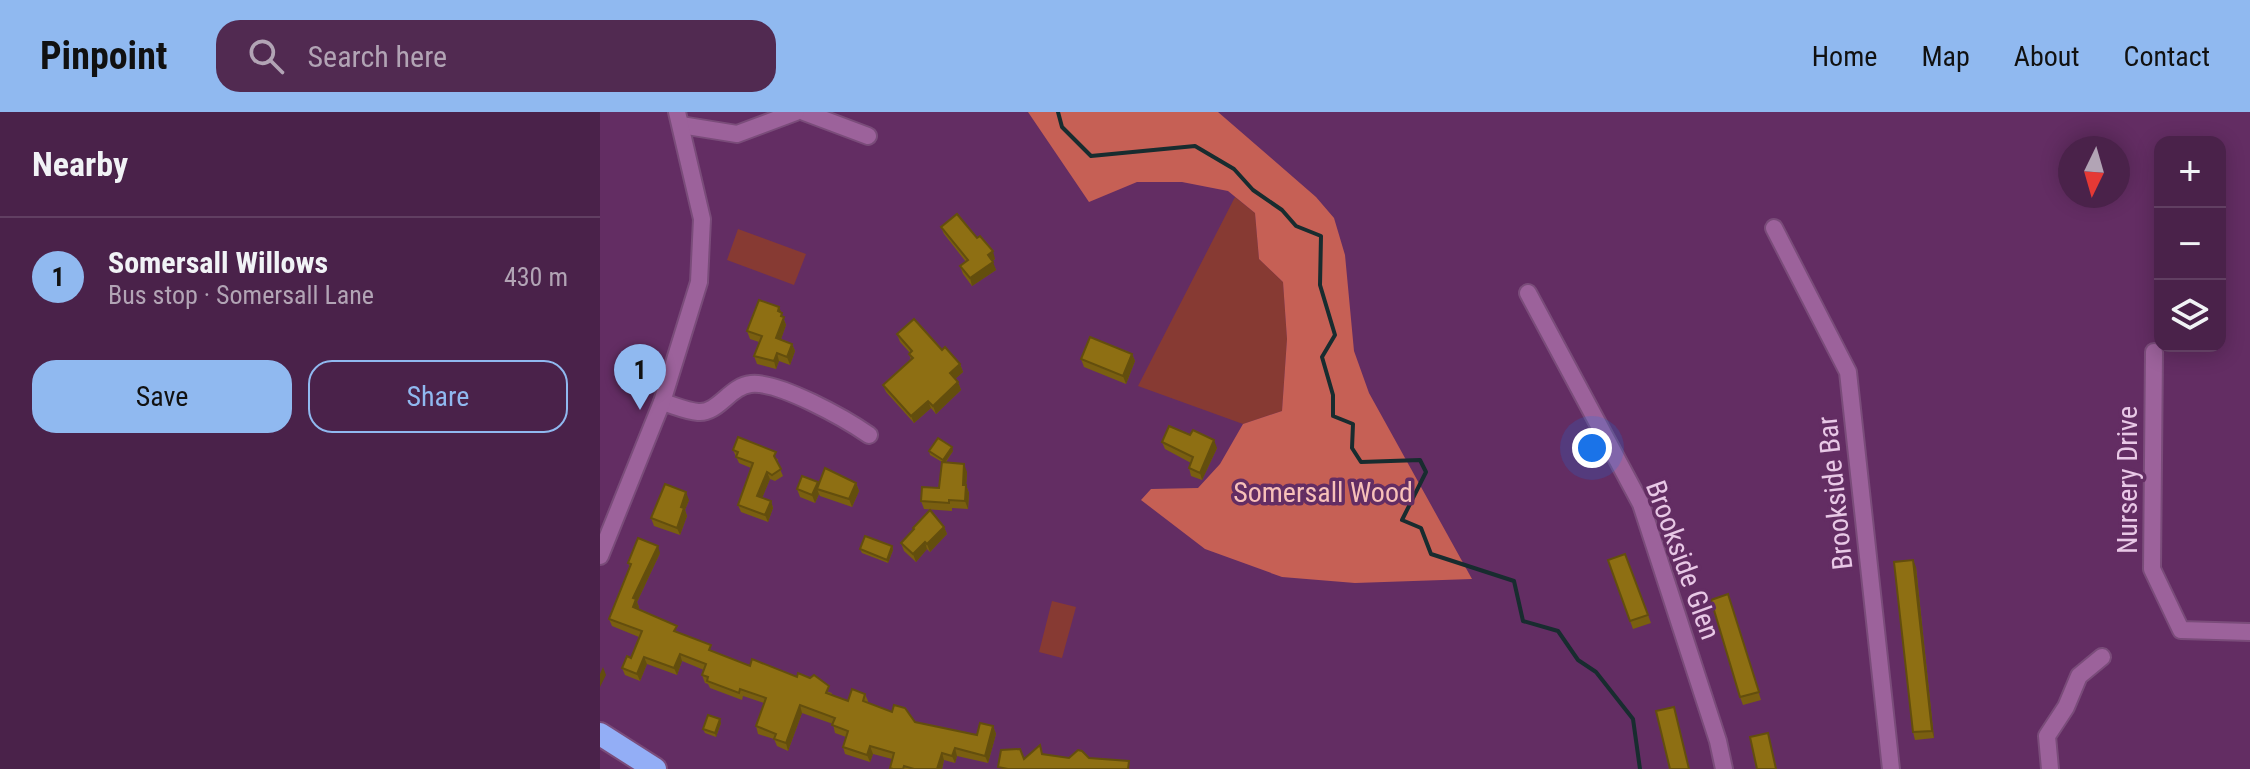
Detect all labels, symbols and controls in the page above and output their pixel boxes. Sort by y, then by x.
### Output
search box [216,20,776,92]
text: Pinpoint [40,34,168,78]
icon: search [244,34,288,78]
text: Search here [308,39,447,74]
text: Home [1812,40,1877,73]
text: Map [1921,40,1970,73]
text: About [2014,40,2080,73]
text: Contact [2124,40,2210,73]
north arrow [2058,136,2130,208]
map controls [2154,136,2226,352]
button: + [2154,136,2226,208]
text: Nearby [32,144,128,184]
button: − [2154,208,2226,280]
text: Somersall Willows [108,245,328,280]
text: 1 [51,262,65,292]
text: 430 m [504,262,568,292]
text: Bus stop · Somersall Lane [108,280,374,310]
button: layers [2154,280,2226,352]
pin: 1 [614,344,666,410]
button: Save [32,360,292,433]
button: Share [308,360,568,433]
street label: Nursery Drive [2111,406,2144,554]
street label: Brookside Bar [1811,415,1859,571]
your location [1572,428,1612,468]
park label: Somersall Wood [1233,476,1413,509]
street label: Brookside Glen [1639,476,1727,644]

